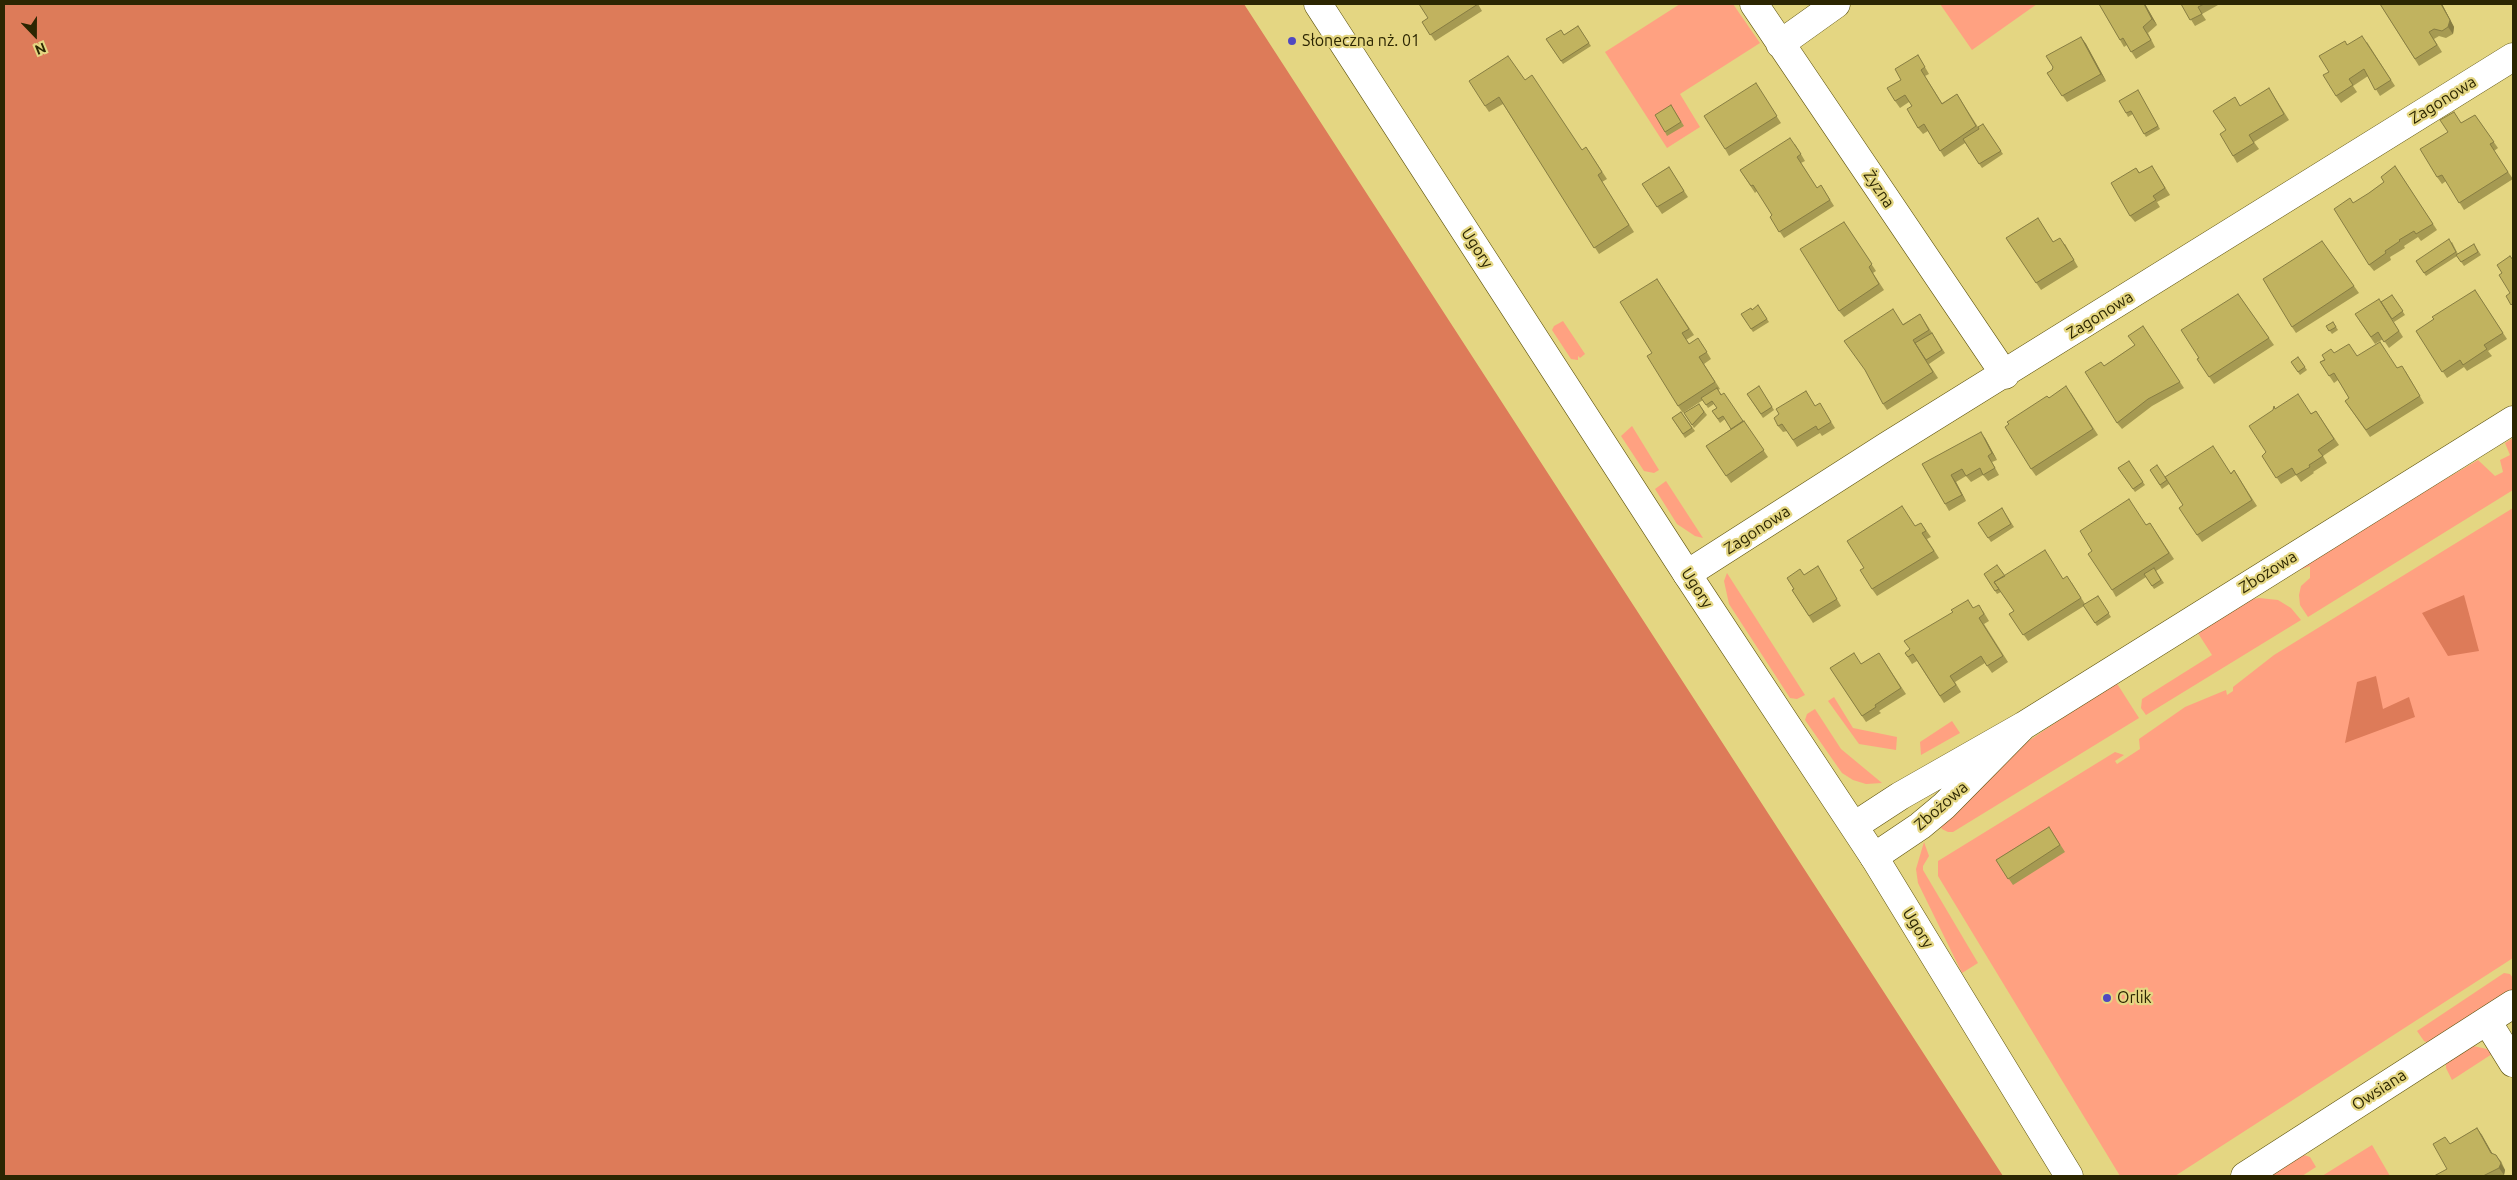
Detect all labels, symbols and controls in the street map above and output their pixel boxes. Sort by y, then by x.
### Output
north arrow [10,10,60,60]
place label: Słoneczna nż. 01 [1302,31,1420,51]
marker: Słoneczna nż. 01 [1286,35,1298,47]
text: N [33,40,48,58]
street label: Zagonowa [2406,72,2480,128]
street label: Żyzna [1859,167,1899,211]
street label: Ugory [1457,224,1497,272]
street label: Zagonowa [2063,287,2137,343]
street label: Zagonowa [1720,502,1794,558]
street label: Zbożowa [2235,547,2301,597]
street label: Ugory [1677,564,1717,612]
street label: Zbożowa [1910,777,1972,835]
street label: Ugory [1898,904,1938,952]
place label: Orlik [2117,988,2152,1008]
marker: Orlik [2101,992,2113,1004]
street label: Owsiana [2348,1065,2410,1115]

